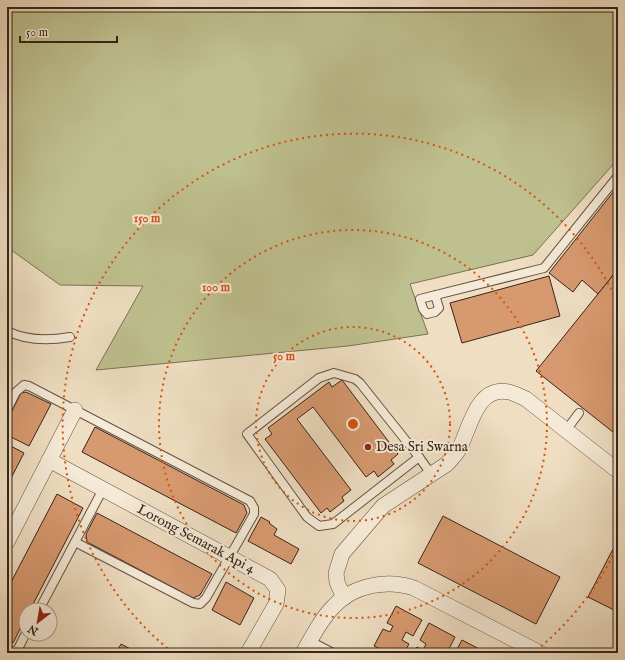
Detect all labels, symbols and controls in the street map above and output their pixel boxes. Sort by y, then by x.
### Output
scale bar [20,18,117,44]
text: 50 m [26,25,48,40]
text: 150 m [134,211,161,226]
text: 100 m [202,280,231,295]
text: 50 m [273,349,296,364]
centre of rings [346,417,360,431]
place label: Desa Sri Swarna [376,438,469,456]
marker: Desa Sri Swarna [363,442,373,452]
street label: Lorong Semarak Api 4 [134,500,258,578]
north arrow [18,602,58,642]
text: N [25,621,42,639]

